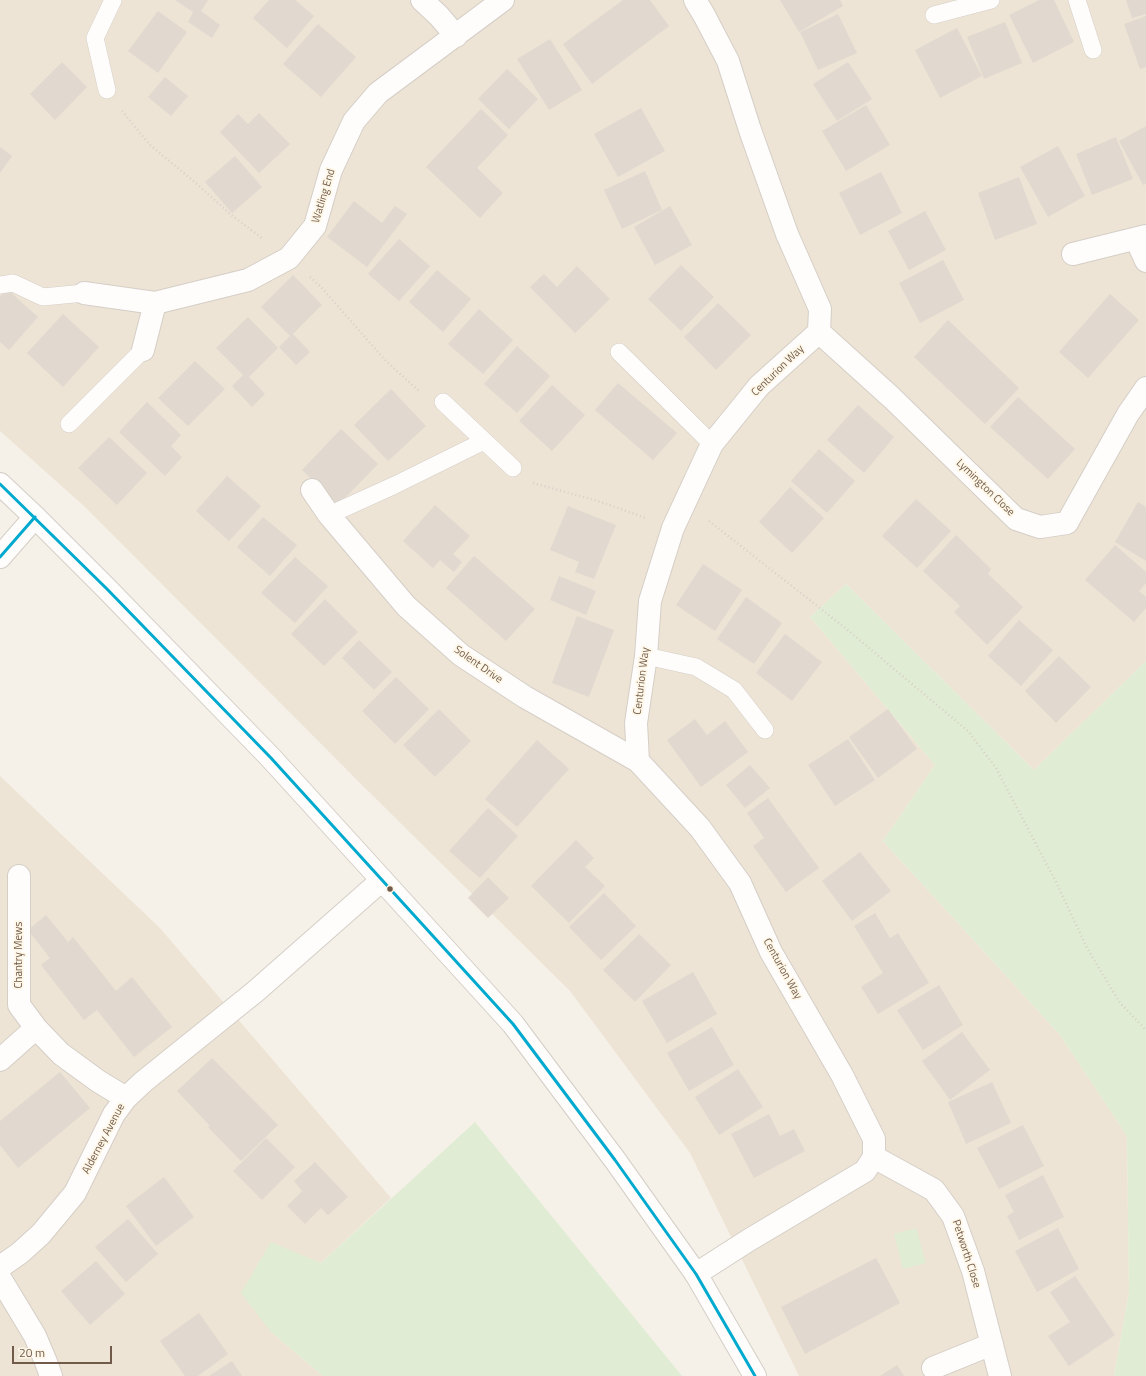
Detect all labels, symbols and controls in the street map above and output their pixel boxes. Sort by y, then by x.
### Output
street label: Watling End [310,167,338,225]
street label: Centurion Way [749,343,807,399]
street label: Lymington Close [953,457,1017,519]
street label: Solent Drive [451,644,505,686]
street label: Centurion Way [631,647,653,715]
unlabelled marker [385,884,395,894]
street label: Chantry Mews [12,922,26,988]
street label: Centurion Way [760,936,804,1002]
street label: Alderney Avenue [80,1102,128,1176]
street label: Petworth Close [949,1218,983,1290]
scale bar [14,1338,114,1364]
text: 20 m [19,1343,45,1362]

